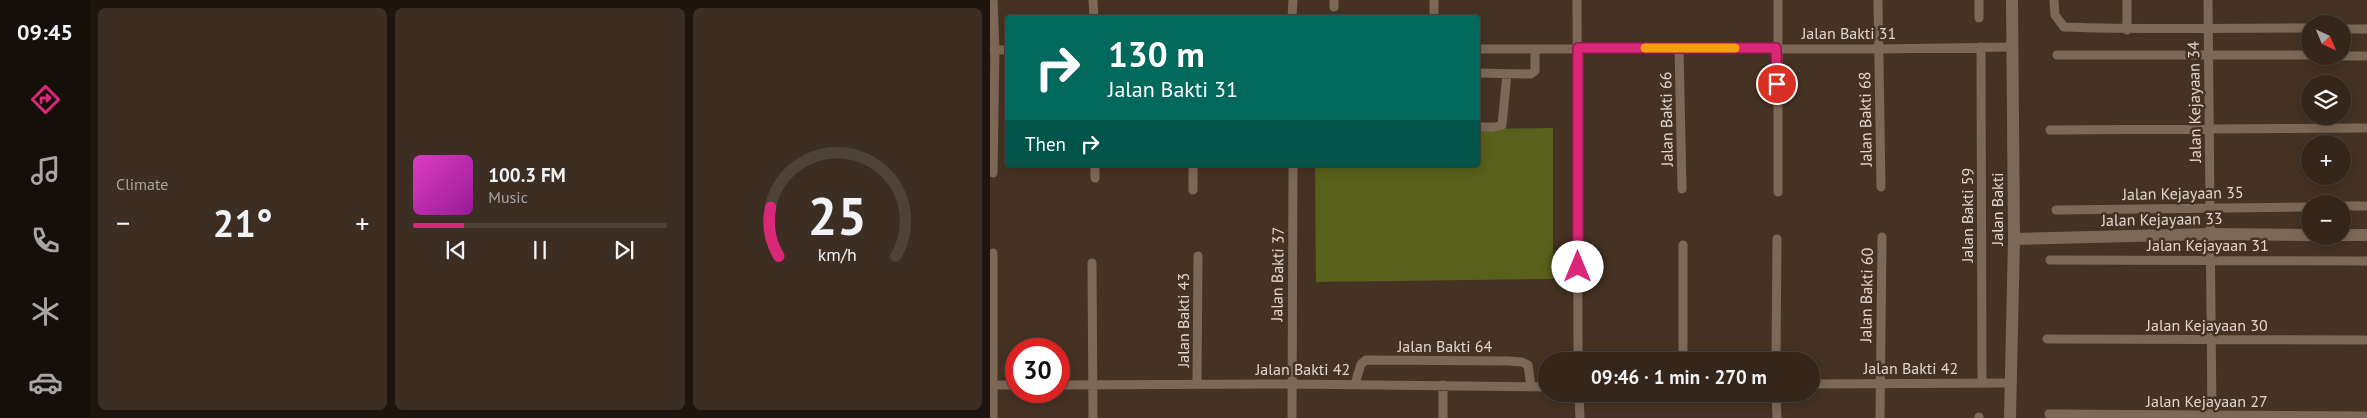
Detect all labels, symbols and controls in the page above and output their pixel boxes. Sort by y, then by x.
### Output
north arrow [2301,15,2351,65]
map controls [2301,15,2351,245]
text: 09:45 [17,18,73,46]
street label: Jalan Bakti 31 [1801,23,1896,43]
text: 130 m [1108,31,1205,77]
icon: right [1025,35,1090,100]
street label: Jalan Kejayaan 34 [2183,41,2205,164]
pin [1756,63,1798,105]
icon: arrive [1763,70,1791,98]
street label: Jalan Bakti 66 [1655,72,1677,167]
street label: Jalan Bakti 68 [1854,72,1876,167]
text: Jalan Bakti 31 [1108,75,1238,103]
button: layers [2301,75,2351,125]
icon: directions [28,82,63,117]
icon: right [1076,130,1104,158]
text: Then [1025,132,1066,156]
button: + [2301,135,2351,185]
icon: music [28,153,63,188]
text: 100.3 FM [488,163,566,187]
street label: Jalan Bakti 59 [1957,168,1977,263]
street label: Jalan Bakti [1987,173,2007,246]
text: Climate [116,174,168,194]
text: 25 [808,182,867,249]
street label: Jalan Kejayaan 35 [2121,182,2244,204]
text: Music [488,187,528,207]
button: − [2301,195,2351,245]
text: 21° [213,198,273,247]
text: − [116,204,130,241]
text: + [355,204,369,241]
street label: Jalan Kejayaan 33 [2100,208,2223,230]
icon: phone [28,223,63,258]
street label: Jalan Bakti 37 [1266,227,1288,322]
street label: Jalan Kejayaan 31 [2146,235,2269,255]
icon: previous [442,236,470,264]
icon: pause [526,236,554,264]
icon: next [610,236,638,264]
position arrow [1551,240,1603,292]
text: km/h [818,243,857,266]
street label: Jalan Bakti 60 [1855,247,1877,343]
street label: Jalan Bakti 43 [1173,273,1193,368]
icon: climate [28,294,63,329]
street label: Jalan Kejayaan 30 [2145,315,2268,335]
street label: Jalan Bakti 64 [1397,336,1493,356]
speed limit sign: 30 [1005,338,1070,403]
street label: Jalan Bakti 42 [1863,358,1958,378]
street label: Jalan Bakti 42 [1255,359,1350,379]
icon: car [28,365,63,400]
text: 09:46 · 1 min · 270 m [1591,365,1767,389]
street label: Jalan Kejayaan 27 [2145,391,2268,411]

